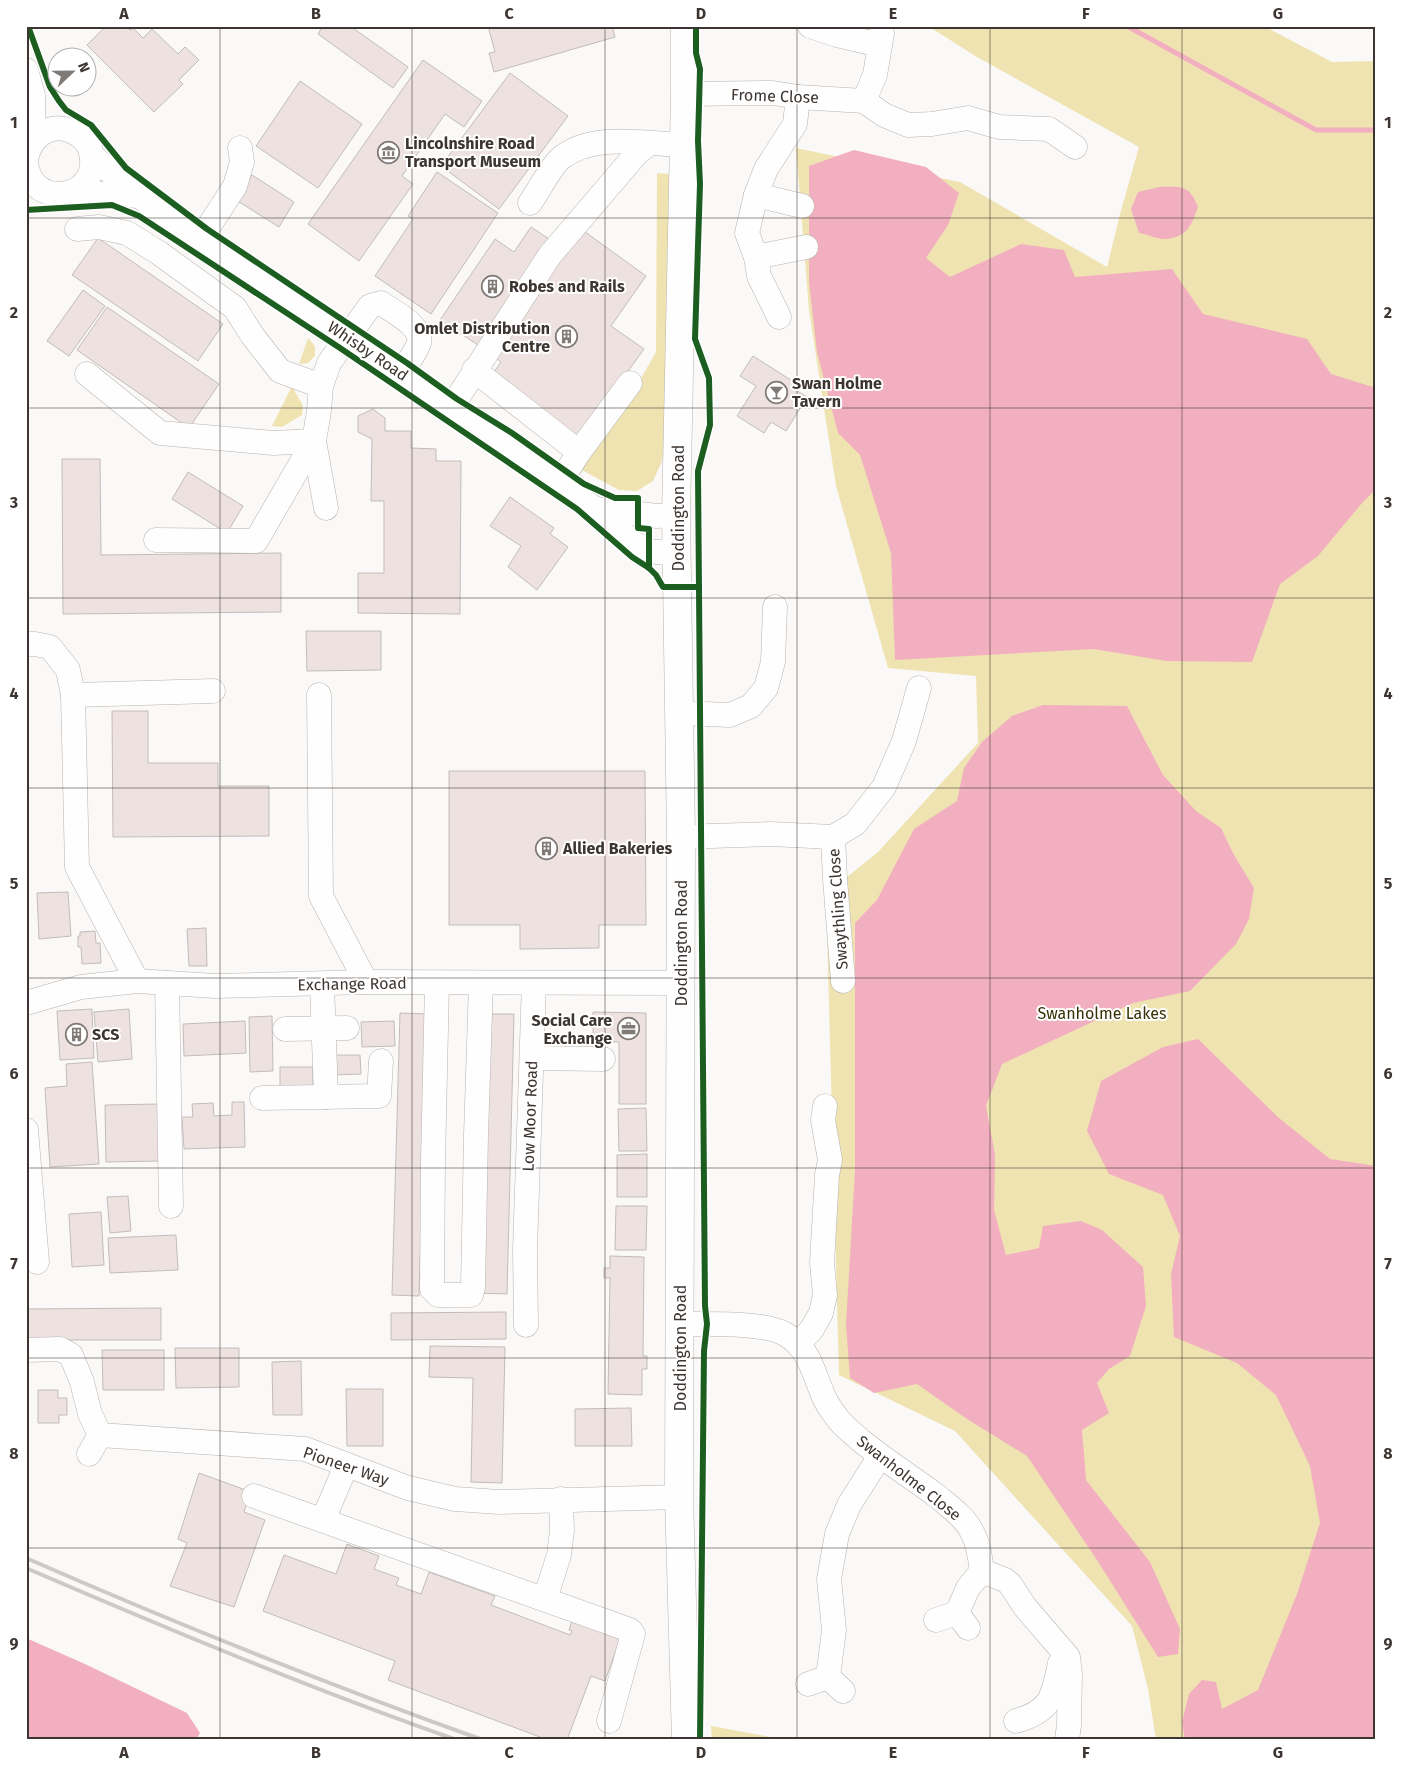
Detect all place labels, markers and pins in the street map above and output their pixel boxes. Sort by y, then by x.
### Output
place label: Lincolnshire Road Transport Museum [405,134,541,171]
museum icon: Lincolnshire Road Transport Museum [377,140,401,164]
building icon: Robes and Rails [481,274,505,298]
place label: Robes and Rails [509,277,625,296]
place label: Omlet Distribution Centre [414,319,550,356]
building icon: Omlet Distribution Centre [554,325,578,349]
place label: Swan Holme Tavern [792,374,882,411]
bar icon: Swan Holme Tavern [764,380,788,404]
building icon: Allied Bakeries [535,836,559,860]
place label: Allied Bakeries [562,839,673,858]
place label: Social Care Exchange [532,1011,612,1048]
office icon: Social Care Exchange [616,1017,640,1041]
building icon: SCS [64,1022,88,1046]
place label: SCS [92,1025,119,1044]

